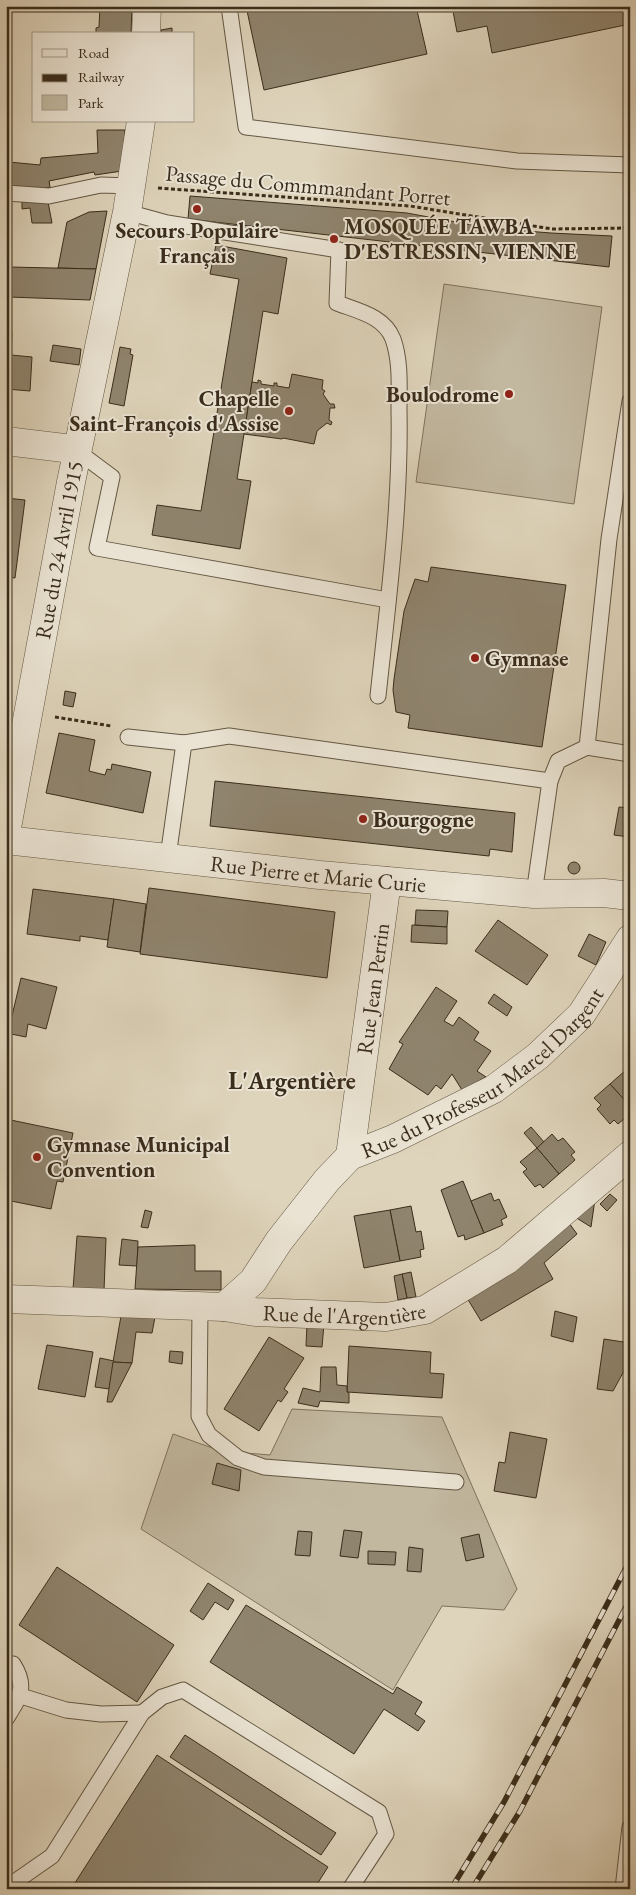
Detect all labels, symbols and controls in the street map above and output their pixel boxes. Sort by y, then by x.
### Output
legend [32,32,195,122]
text: Road [78,43,110,62]
text: Railway [78,67,125,86]
text: Park [78,93,105,112]
street label: Passage du Commmandant Porret [164,159,452,212]
marker: Secours Populaire Français [191,203,203,215]
place label: MOSQUÉE TAWBA D'ESTRESSIN, VIENNE [344,212,577,266]
place label: Secours Populaire Français [115,216,279,270]
marker: MOSQUÉE TAWBA D'ESTRESSIN, VIENNE [328,233,340,245]
place label: Boulodrome [386,380,499,409]
place label: Chapelle Saint-François d'Assise [69,384,279,438]
marker: Boulodrome [503,388,515,400]
marker: Chapelle Saint-François d'Assise [283,405,295,417]
street label: Rue du 24 Avril 1915 [28,458,90,642]
place label: Gymnase [485,644,568,673]
marker: Gymnase [469,652,481,664]
place label: Bourgogne [373,805,474,834]
marker: Bourgogne [357,813,369,825]
street label: Rue Pierre et Marie Curie [209,849,428,899]
street label: Rue Jean Perrin [350,921,396,1056]
street label: Rue du Professeur Marcel Dargent [357,982,610,1165]
district label: L'Argentière [228,1065,356,1097]
place label: Gymnase Municipal Convention [47,1130,230,1184]
marker: Gymnase Municipal Convention [31,1151,43,1163]
street label: Rue de l'Argentière [262,1296,428,1332]

